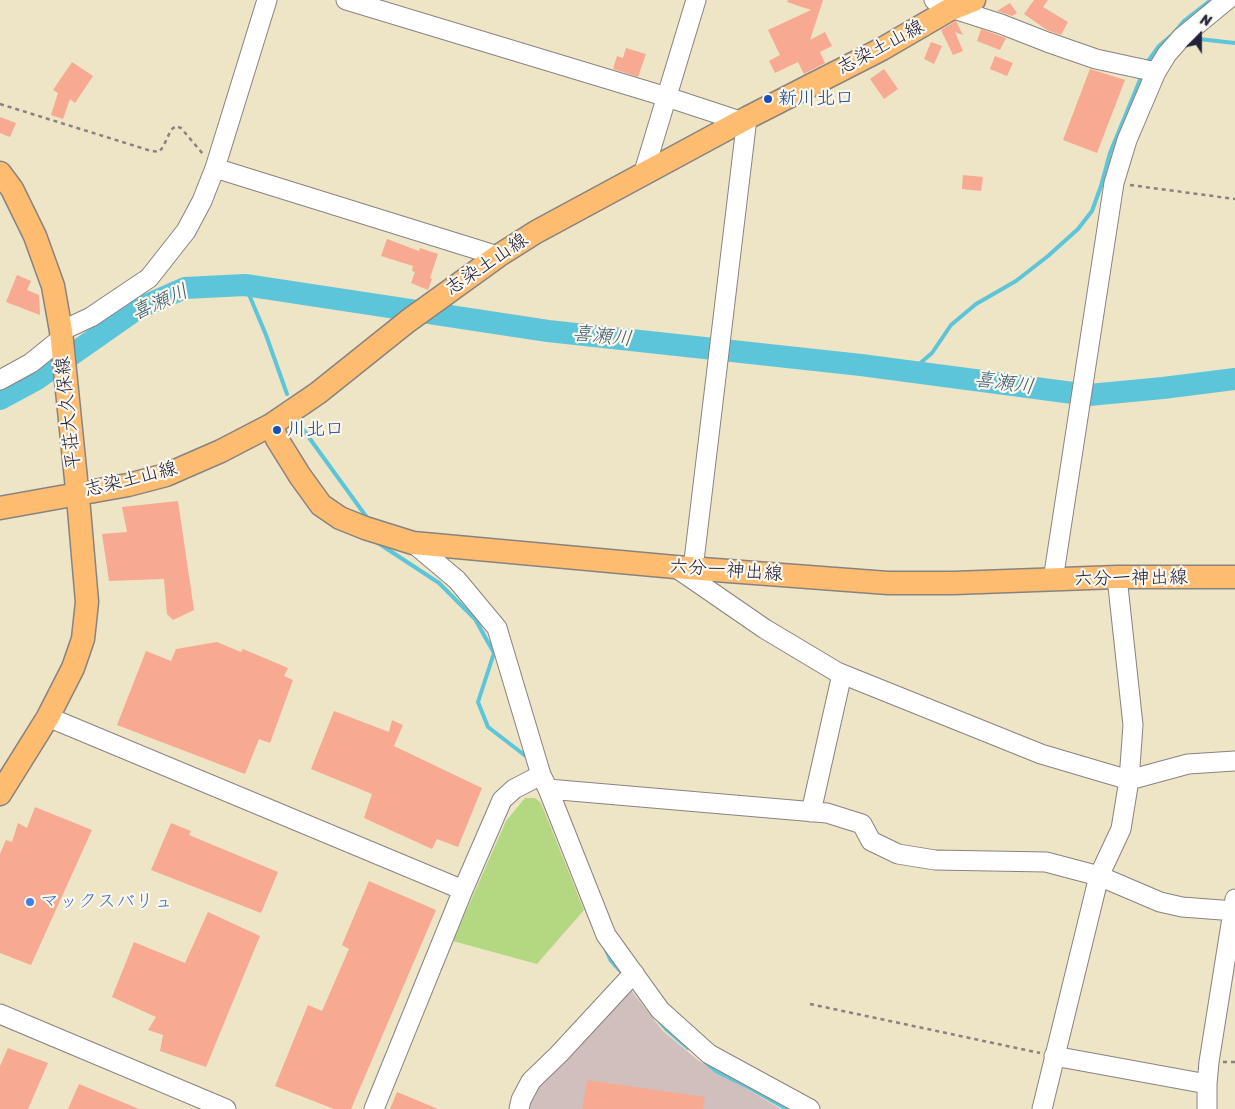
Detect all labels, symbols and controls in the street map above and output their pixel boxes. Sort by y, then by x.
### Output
text: N [1197,7,1215,34]
north arrow [1175,10,1225,60]
street label: 志染土山線 [834,16,928,80]
place label: 新川北口 [778,88,854,110]
marker: 新川北口 [762,93,774,105]
street label: 志染土山線 [441,229,533,301]
water label: 喜瀬川 [128,280,192,326]
water label: 喜瀬川 [571,322,633,352]
street label: 平荘大久保線 [52,355,86,471]
water label: 喜瀬川 [973,368,1035,400]
place label: 川北口 [287,419,344,441]
marker: 川北口 [271,424,283,436]
street label: 志染土山線 [82,457,180,503]
street label: 六分一神出線 [668,556,784,586]
street label: 六分一神出線 [1074,567,1188,591]
place label: マックスバリュ [40,891,173,913]
marker: マックスバリュ [24,896,36,908]

